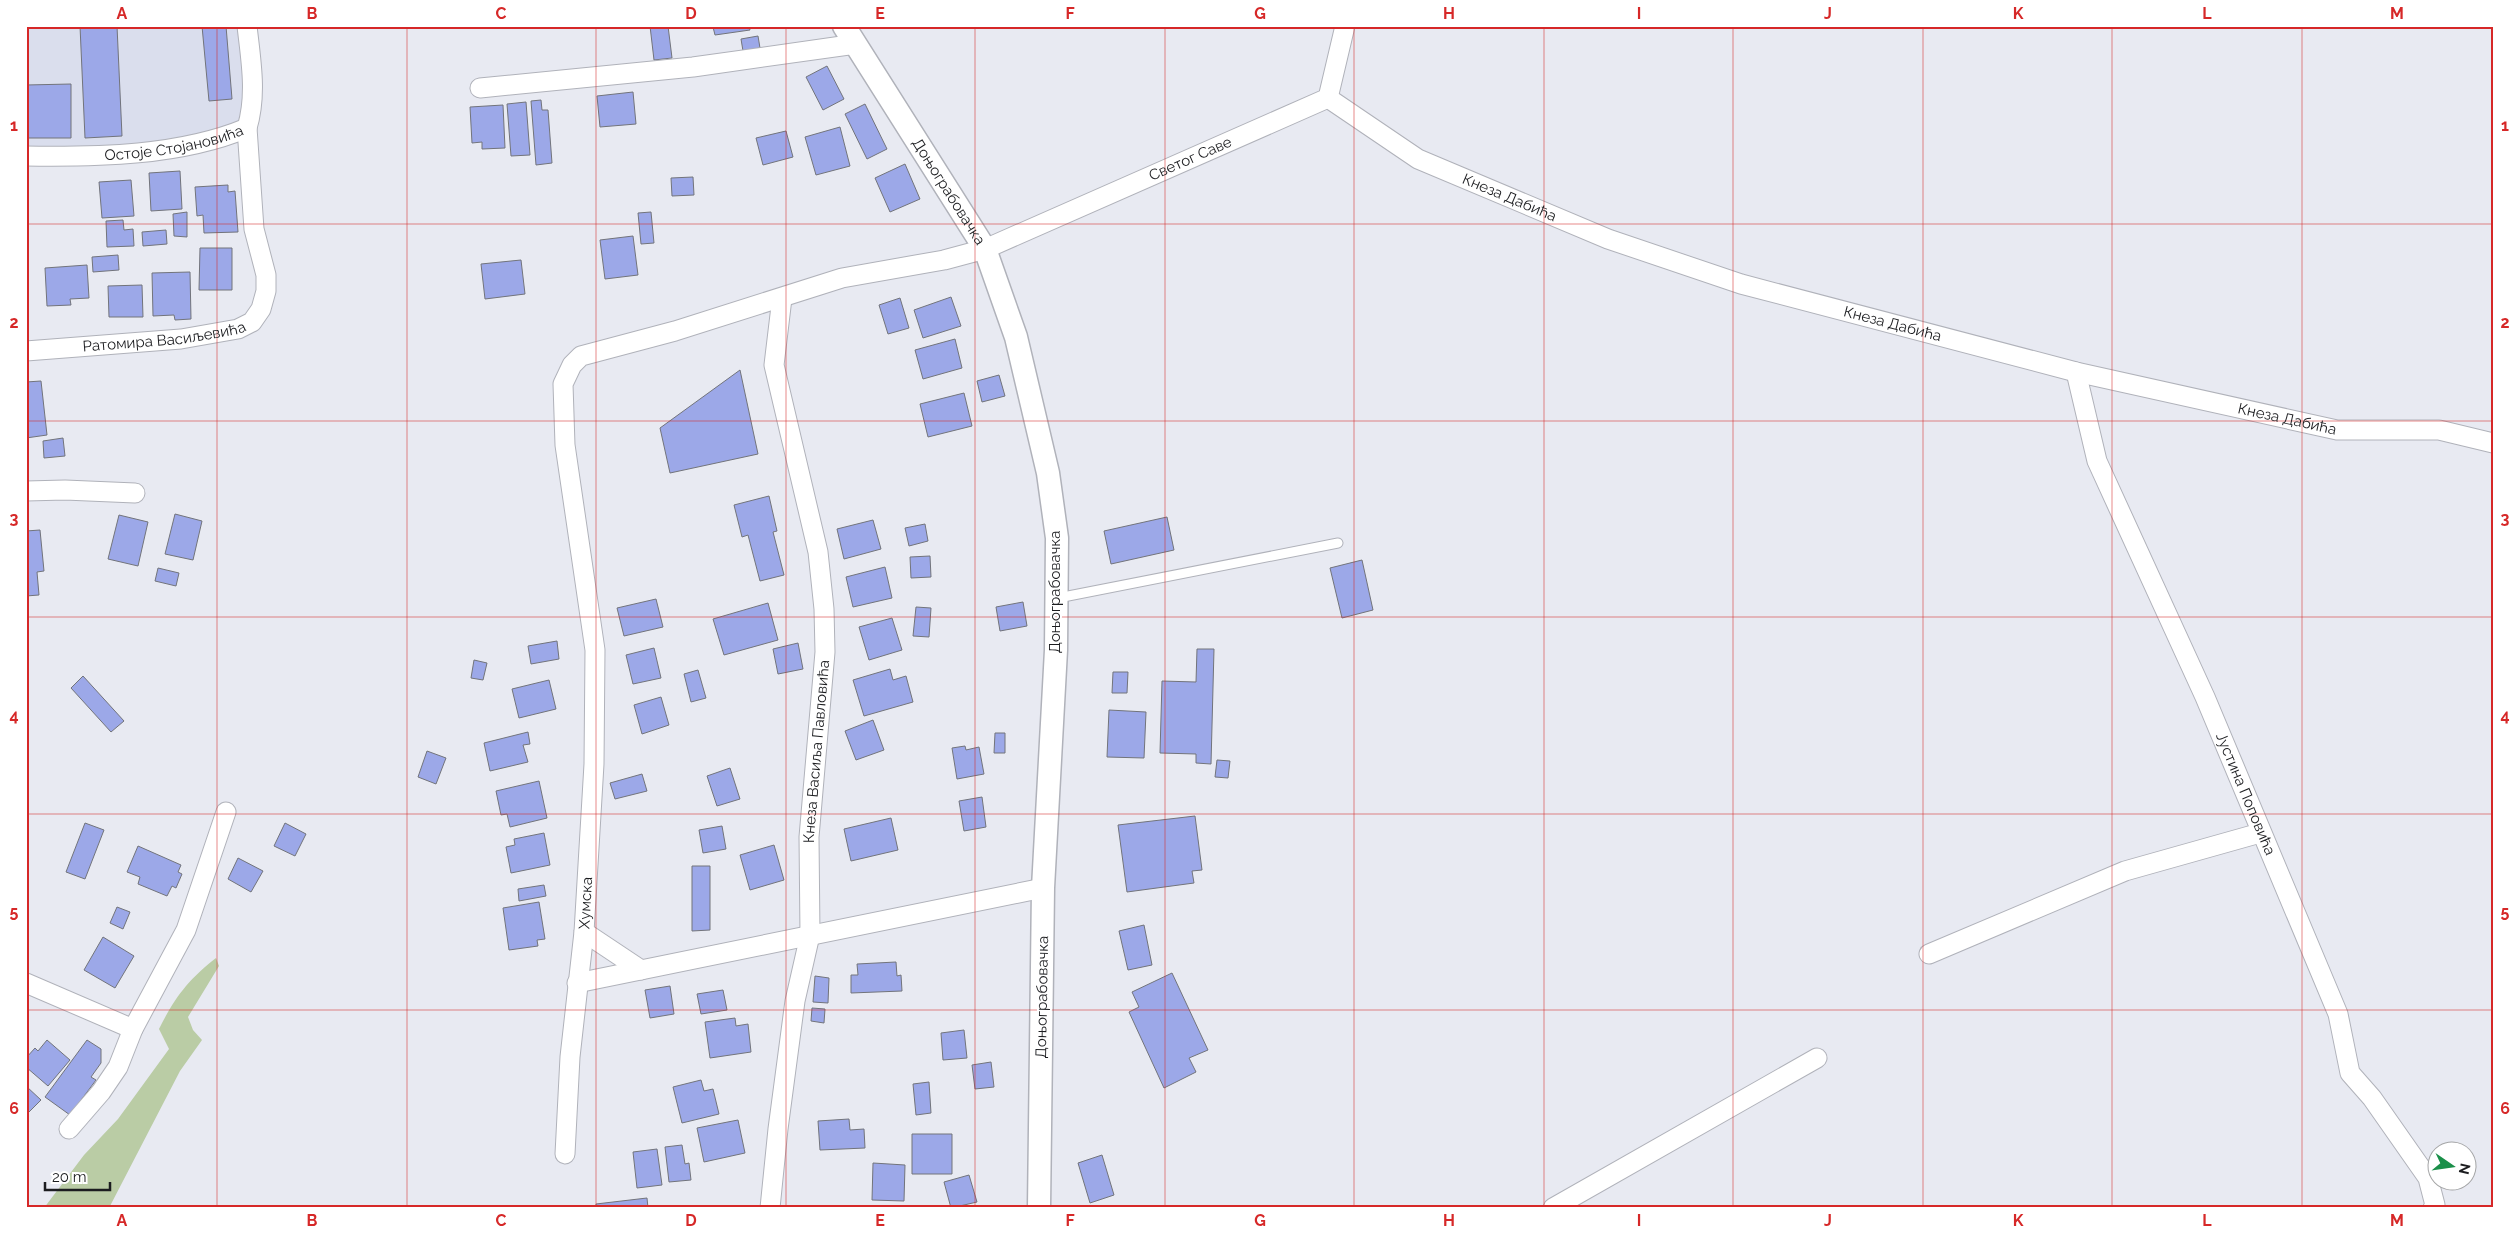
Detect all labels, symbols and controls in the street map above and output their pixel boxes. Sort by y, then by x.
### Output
text: A [117,4,128,23]
text: B [307,4,318,23]
text: C [496,4,507,23]
text: D [685,4,697,23]
text: E [875,4,885,23]
text: F [1065,4,1075,23]
text: G [1254,4,1266,23]
text: H [1443,4,1455,23]
text: I [1637,4,1641,23]
text: J [1824,4,1832,23]
text: K [2013,4,2024,23]
text: L [2202,4,2212,23]
text: M [2390,4,2404,23]
text: 1 [10,116,18,135]
text: 1 [2501,116,2509,135]
street label: Остоје Стојановића [104,121,246,164]
street label: Светог Саве [1146,132,1235,185]
street label: Доњограбовачка [908,135,989,248]
street label: Кнеза Дабића [1460,170,1559,225]
street label: Кнеза Дабића [1842,302,1943,345]
text: 2 [9,313,19,332]
text: 2 [2500,313,2510,332]
street label: Ратомира Васиљевића [82,317,249,356]
street label: Кнеза Дабића [2236,399,2338,439]
text: 3 [10,509,19,528]
text: 3 [2501,509,2510,528]
street label: Доњограбовачка [1046,531,1064,653]
street label: Кнеза Васиља Павловића [800,659,833,843]
text: 4 [9,706,19,725]
text: 4 [2500,706,2510,725]
street label: Јустина Поповића [2212,730,2279,858]
street label: Хумска [575,876,596,930]
text: 5 [10,902,19,921]
text: 5 [2501,902,2510,921]
street label: Доњограбовачка [1032,936,1052,1058]
text: 6 [9,1099,19,1118]
text: 6 [2500,1099,2510,1118]
north arrow [2426,1142,2476,1192]
scale bar [45,1159,110,1191]
text: N [2456,1162,2474,1176]
text: 20 m [52,1168,87,1186]
text: A [117,1211,128,1230]
text: B [307,1211,318,1230]
text: C [496,1211,507,1230]
text: D [685,1211,697,1230]
text: E [875,1211,885,1230]
text: F [1065,1211,1075,1230]
text: G [1254,1211,1266,1230]
text: H [1443,1211,1455,1230]
text: I [1637,1211,1641,1230]
text: J [1824,1211,1832,1230]
text: K [2013,1211,2024,1230]
text: L [2202,1211,2212,1230]
text: M [2390,1211,2404,1230]

